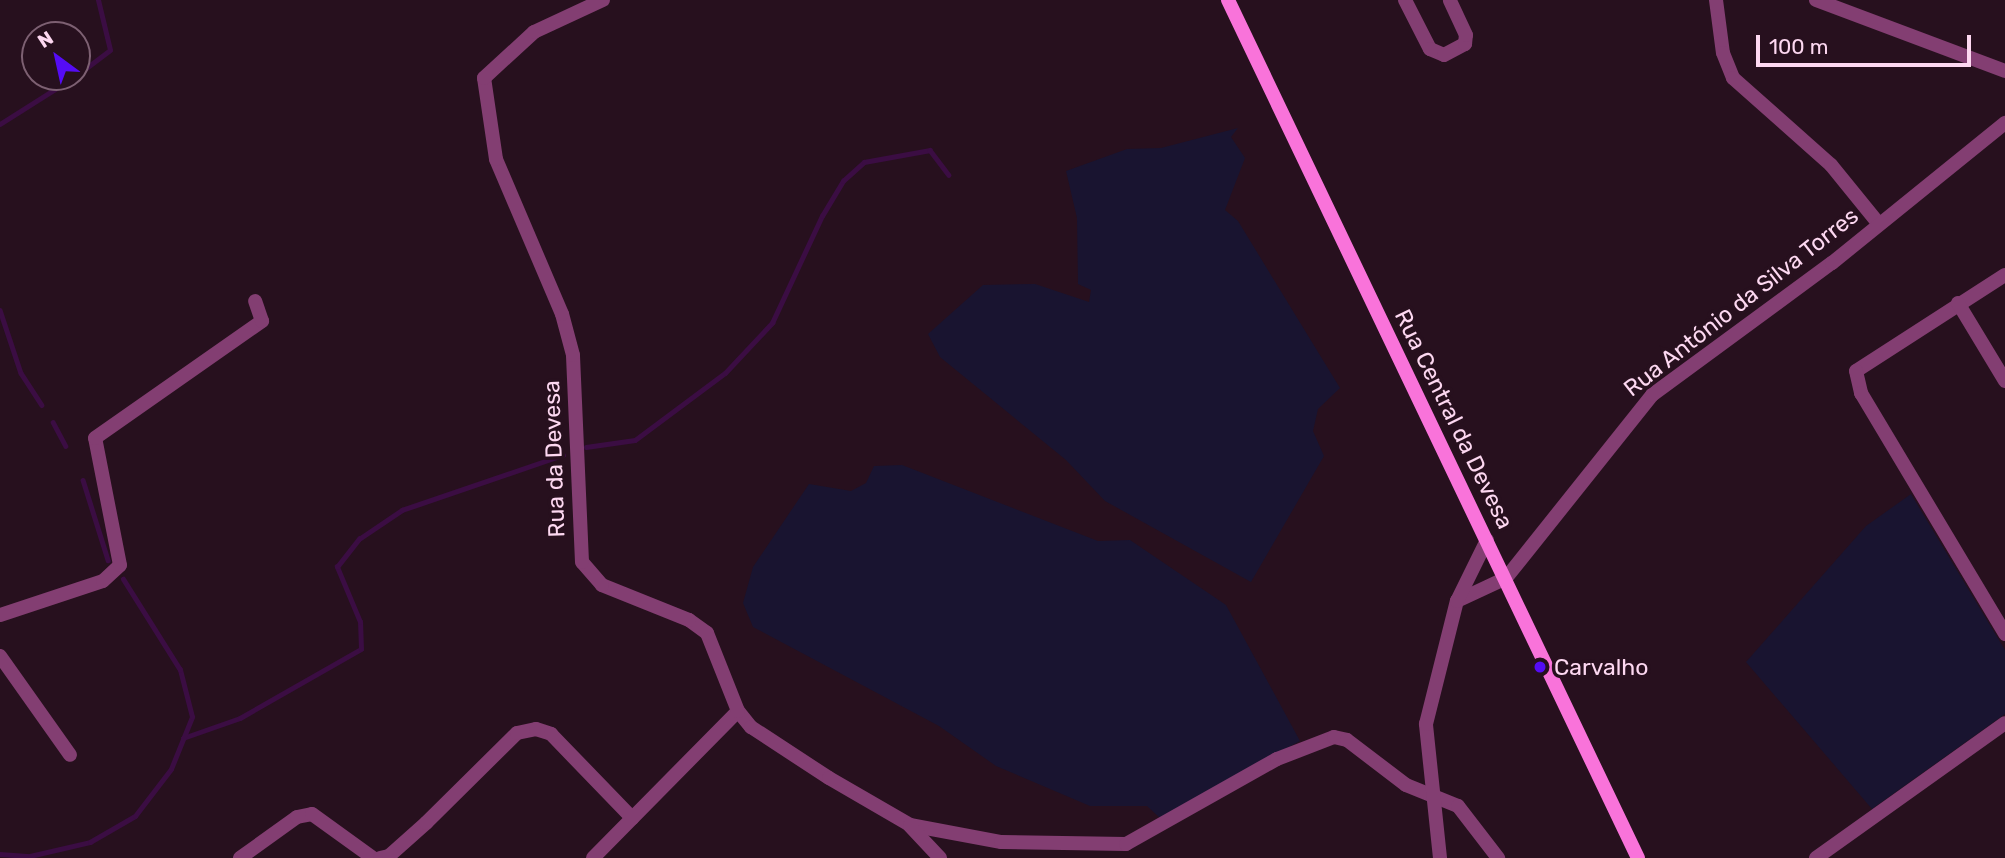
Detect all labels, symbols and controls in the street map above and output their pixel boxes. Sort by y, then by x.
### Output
north arrow [21,21,91,91]
scale bar [1760,21,1975,65]
text: N [33,26,57,53]
text: 100 m [1769,34,1828,59]
street label: Rua António da Silva Torres [1618,201,1864,403]
street label: Rua Central da Devesa [1389,305,1519,533]
street label: Rua da Devesa [537,380,571,538]
place label: Carvalho [1554,653,1649,681]
marker: Carvalho [1532,659,1548,675]

